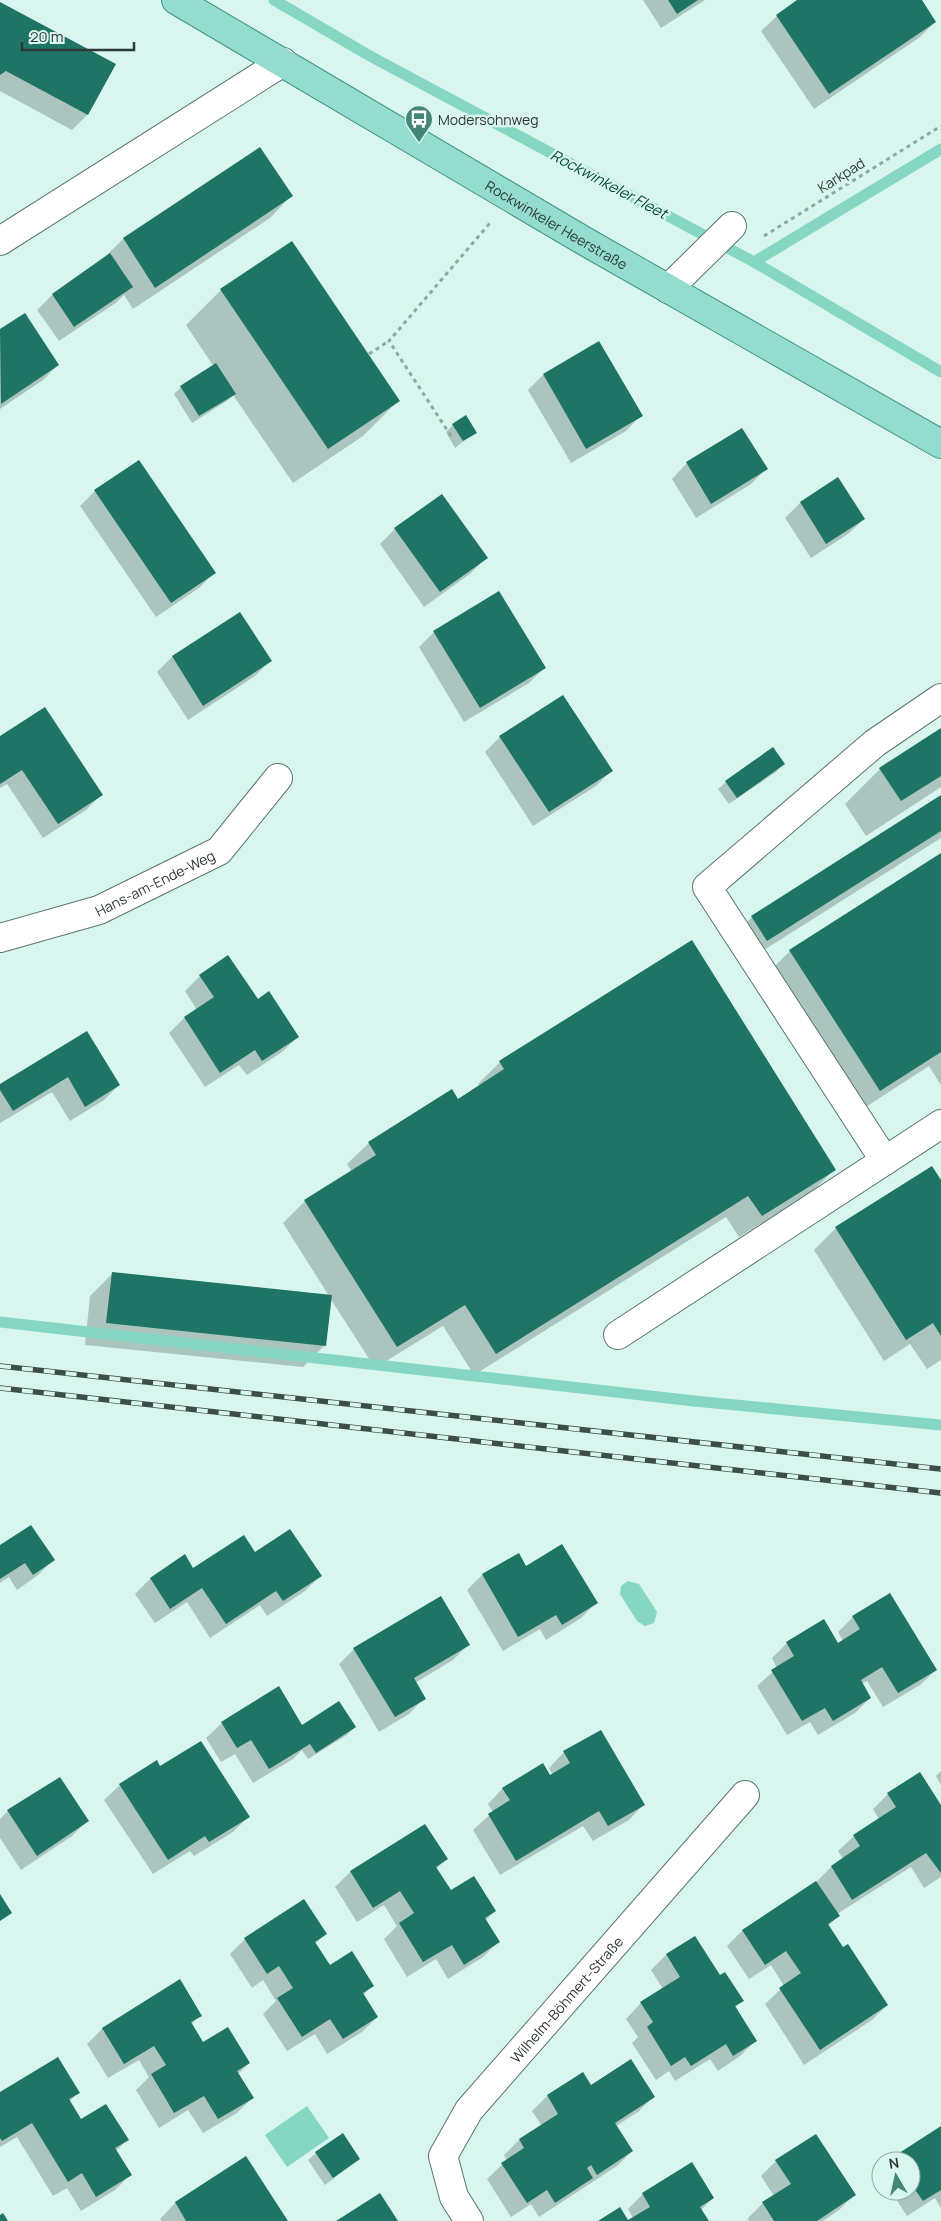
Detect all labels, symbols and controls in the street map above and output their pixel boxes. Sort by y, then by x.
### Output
scale bar [22,20,135,52]
text: 20 m [30,26,63,47]
bus stop icon: Modersohnweg [404,104,434,143]
place label: Modersohnweg [438,110,539,129]
water label: Rockwinkeler Fleet [547,144,673,225]
street label: Karkpad [814,153,868,197]
street label: Rockwinkeler Heerstraße [482,175,631,273]
street label: Hans-am-Ende-Weg [92,845,218,920]
street label: Wilhelm-Böhmert-Straße [506,1932,627,2066]
north arrow [871,2151,921,2201]
text: N [887,2152,900,2173]

